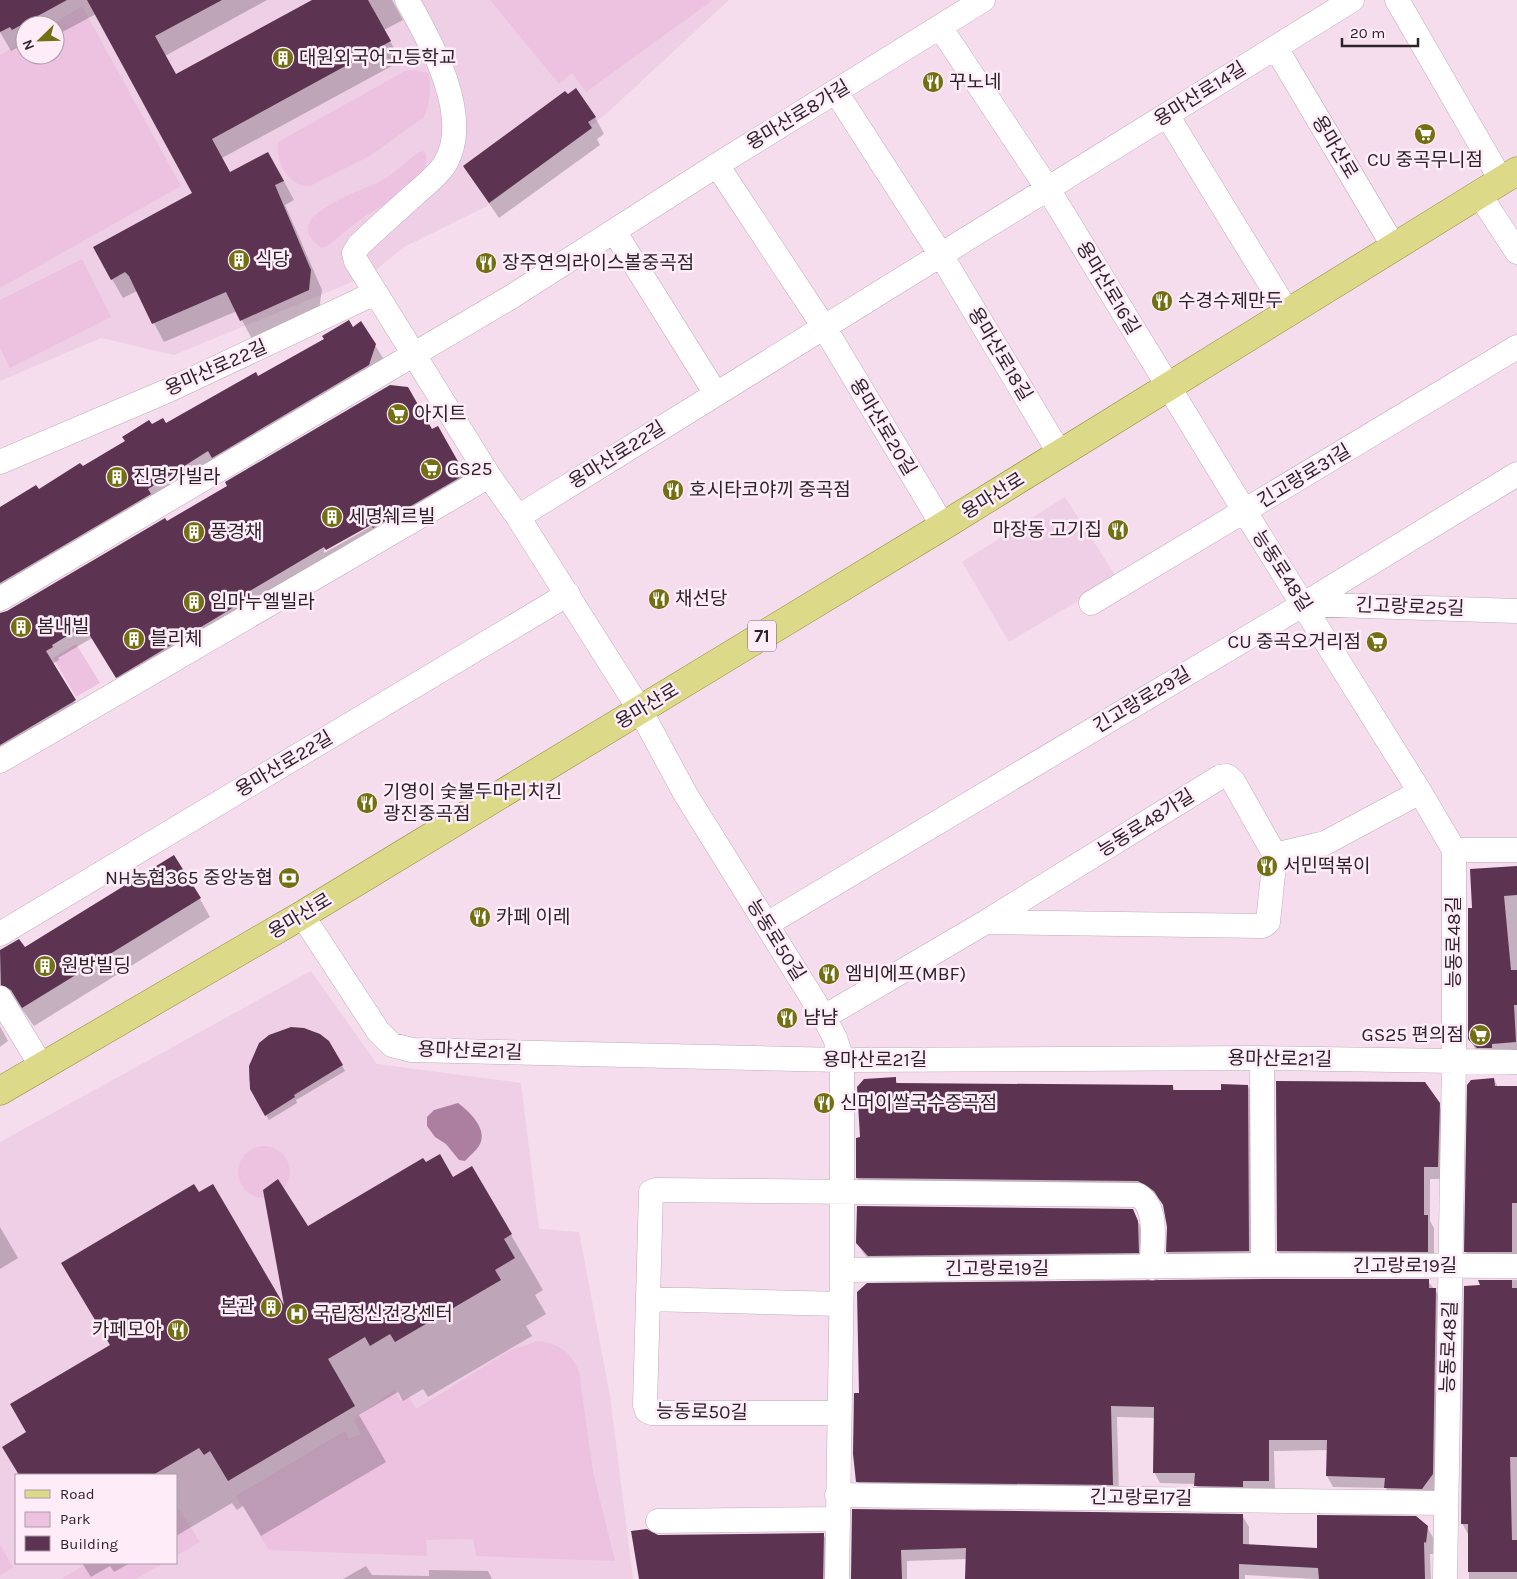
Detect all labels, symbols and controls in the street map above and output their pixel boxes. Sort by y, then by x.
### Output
north arrow [15,15,65,65]
scale bar [1342,15,1418,47]
text: 20 m [1350,24,1385,42]
text: N [19,37,38,53]
building icon: 대원외국어고등학교 [271,46,295,70]
place label: 대원외국어고등학교 [299,47,456,69]
street label: 용마산로14길 [1150,57,1250,131]
restaurant icon: 꾸노네 [921,70,945,94]
place label: 꾸노네 [949,71,1001,93]
street label: 용마산로8가길 [742,76,854,154]
street label: 용마산로 [1308,111,1362,183]
supermarket icon: CU 중곡무니점 [1413,122,1437,146]
place label: CU 중곡무니점 [1367,149,1483,171]
street label: 용마산로16길 [1072,238,1144,338]
building icon: 식당 [227,248,251,272]
place label: 식당 [255,249,290,271]
restaurant icon: 장주연의라이스볼중곡점 [474,251,498,275]
place label: 장주연의라이스볼중곡점 [502,252,694,274]
restaurant icon: 수경수제만두 [1150,289,1174,313]
place label: 수경수제만두 [1178,290,1283,312]
street label: 용마산로18길 [963,303,1037,405]
street label: 용마산로22길 [162,336,270,400]
street label: 용마산로20길 [845,374,921,480]
supermarket icon: 아지트 [386,402,410,426]
place label: 아지트 [414,403,466,425]
street label: 용마산로22길 [565,417,669,493]
street label: 긴고랑로31길 [1253,440,1355,512]
supermarket icon: GS25 [419,457,443,481]
place label: GS25 [447,458,492,480]
building icon: 진명가빌라 [105,465,129,489]
place label: 진명가빌라 [133,466,220,488]
street label: 용마산로 [958,468,1028,524]
restaurant icon: 호시타코야끼 중곡점 [661,478,685,502]
place label: 호시타코야끼 중곡점 [689,479,851,501]
building icon: 세명쉐르빌 [320,505,344,529]
place label: 세명쉐르빌 [348,506,435,528]
restaurant icon: 마장동 고기집 [1106,518,1130,542]
place label: 마장동 고기집 [993,519,1102,541]
building icon: 풍경채 [182,520,206,544]
place label: 풍경채 [210,521,262,543]
street label: 능동로48길 [1248,526,1316,616]
restaurant icon: 채선당 [647,587,671,611]
place label: 채선당 [675,588,727,610]
building icon: 임마누엘빌라 [182,590,206,614]
place label: 임마누엘빌라 [210,591,315,613]
street label: 긴고랑로25길 [1355,594,1465,620]
building icon: 봄내빌 [9,615,33,639]
place label: 봄내빌 [37,616,89,638]
road number: 71 [748,620,776,652]
building icon: 블리체 [122,627,146,651]
place label: 블리체 [150,628,202,650]
supermarket icon: CU 중곡오거리점 [1365,630,1389,654]
place label: CU 중곡오거리점 [1228,631,1361,653]
street label: 긴고랑로29길 [1089,662,1195,738]
street label: 용마산로 [611,679,683,733]
street label: 용마산로22길 [231,726,337,802]
place label: 기영이 숯불두마리치킨 광진중곡점 [383,781,562,825]
street label: 능동로48가길 [1094,785,1198,861]
restaurant icon: 기영이 숯불두마리치킨 광진중곡점 [355,791,379,815]
restaurant icon: 서민떡볶이 [1255,854,1279,878]
place label: 서민떡볶이 [1283,855,1370,877]
bank icon: NH농협365 중앙농협 [277,866,301,890]
place label: NH농협365 중앙농협 [105,867,273,889]
street label: 용마산로 [264,889,336,943]
street label: 능동로50길 [742,895,810,985]
street label: 능동로48길 [1443,896,1465,988]
restaurant icon: 카페 이레 [468,905,492,929]
place label: 카페 이레 [496,906,570,928]
building icon: 원방빌딩 [33,954,57,978]
place label: 원방빌딩 [61,955,131,977]
restaurant icon: 엠비에프(MBF) [817,962,841,986]
place label: 엠비에프(MBF) [845,963,966,985]
restaurant icon: 냠냠 [775,1006,799,1030]
place label: 냠냠 [803,1007,838,1029]
supermarket icon: GS25 편의점 [1468,1023,1492,1047]
place label: GS25 편의점 [1362,1024,1464,1046]
street label: 용마산로21길 [417,1038,523,1064]
street label: 용마산로21길 [1227,1047,1333,1071]
street label: 용마산로21길 [823,1049,927,1071]
restaurant icon: 신머이쌀국수중곡점 [812,1091,836,1115]
place label: 신머이쌀국수중곡점 [840,1092,997,1114]
street label: 긴고랑로19길 [1353,1255,1457,1277]
street label: 긴고랑로19길 [945,1258,1049,1280]
building icon: 본관 [259,1295,283,1319]
place label: 본관 [220,1296,255,1318]
street label: 능동로48길 [1436,1301,1462,1393]
hospital icon: 국립정신건강센터 [285,1302,309,1326]
place label: 국립정신건강센터 [313,1303,453,1325]
restaurant icon: 카페모아 [166,1318,190,1342]
place label: 카페모아 [92,1319,162,1341]
street label: 능동로50길 [656,1400,748,1424]
legend [15,1474,178,1564]
text: Road [60,1485,95,1503]
street label: 긴고랑로17길 [1090,1486,1192,1510]
text: Park [60,1510,90,1528]
text: Building [60,1535,118,1553]

